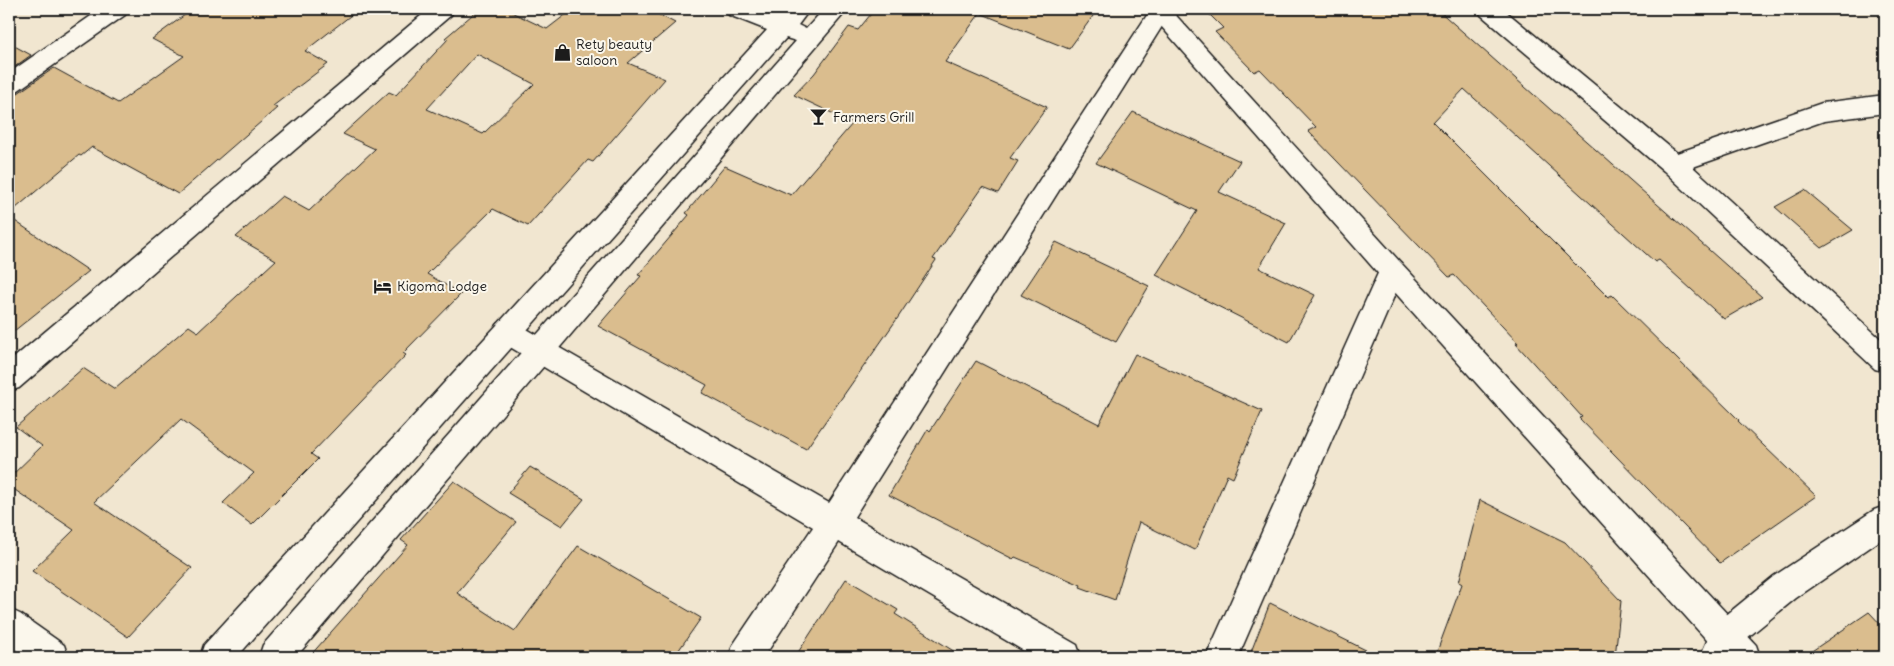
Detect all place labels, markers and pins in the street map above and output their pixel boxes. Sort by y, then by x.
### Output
place label: Rety beauty saloon [576,35,652,69]
shop icon: Rety beauty saloon [552,42,572,62]
bar icon: Farmers Grill [809,107,829,127]
place label: Farmers Grill [833,108,914,126]
hotel icon: Kigoma Lodge [373,276,393,296]
place label: Kigoma Lodge [397,277,487,295]

